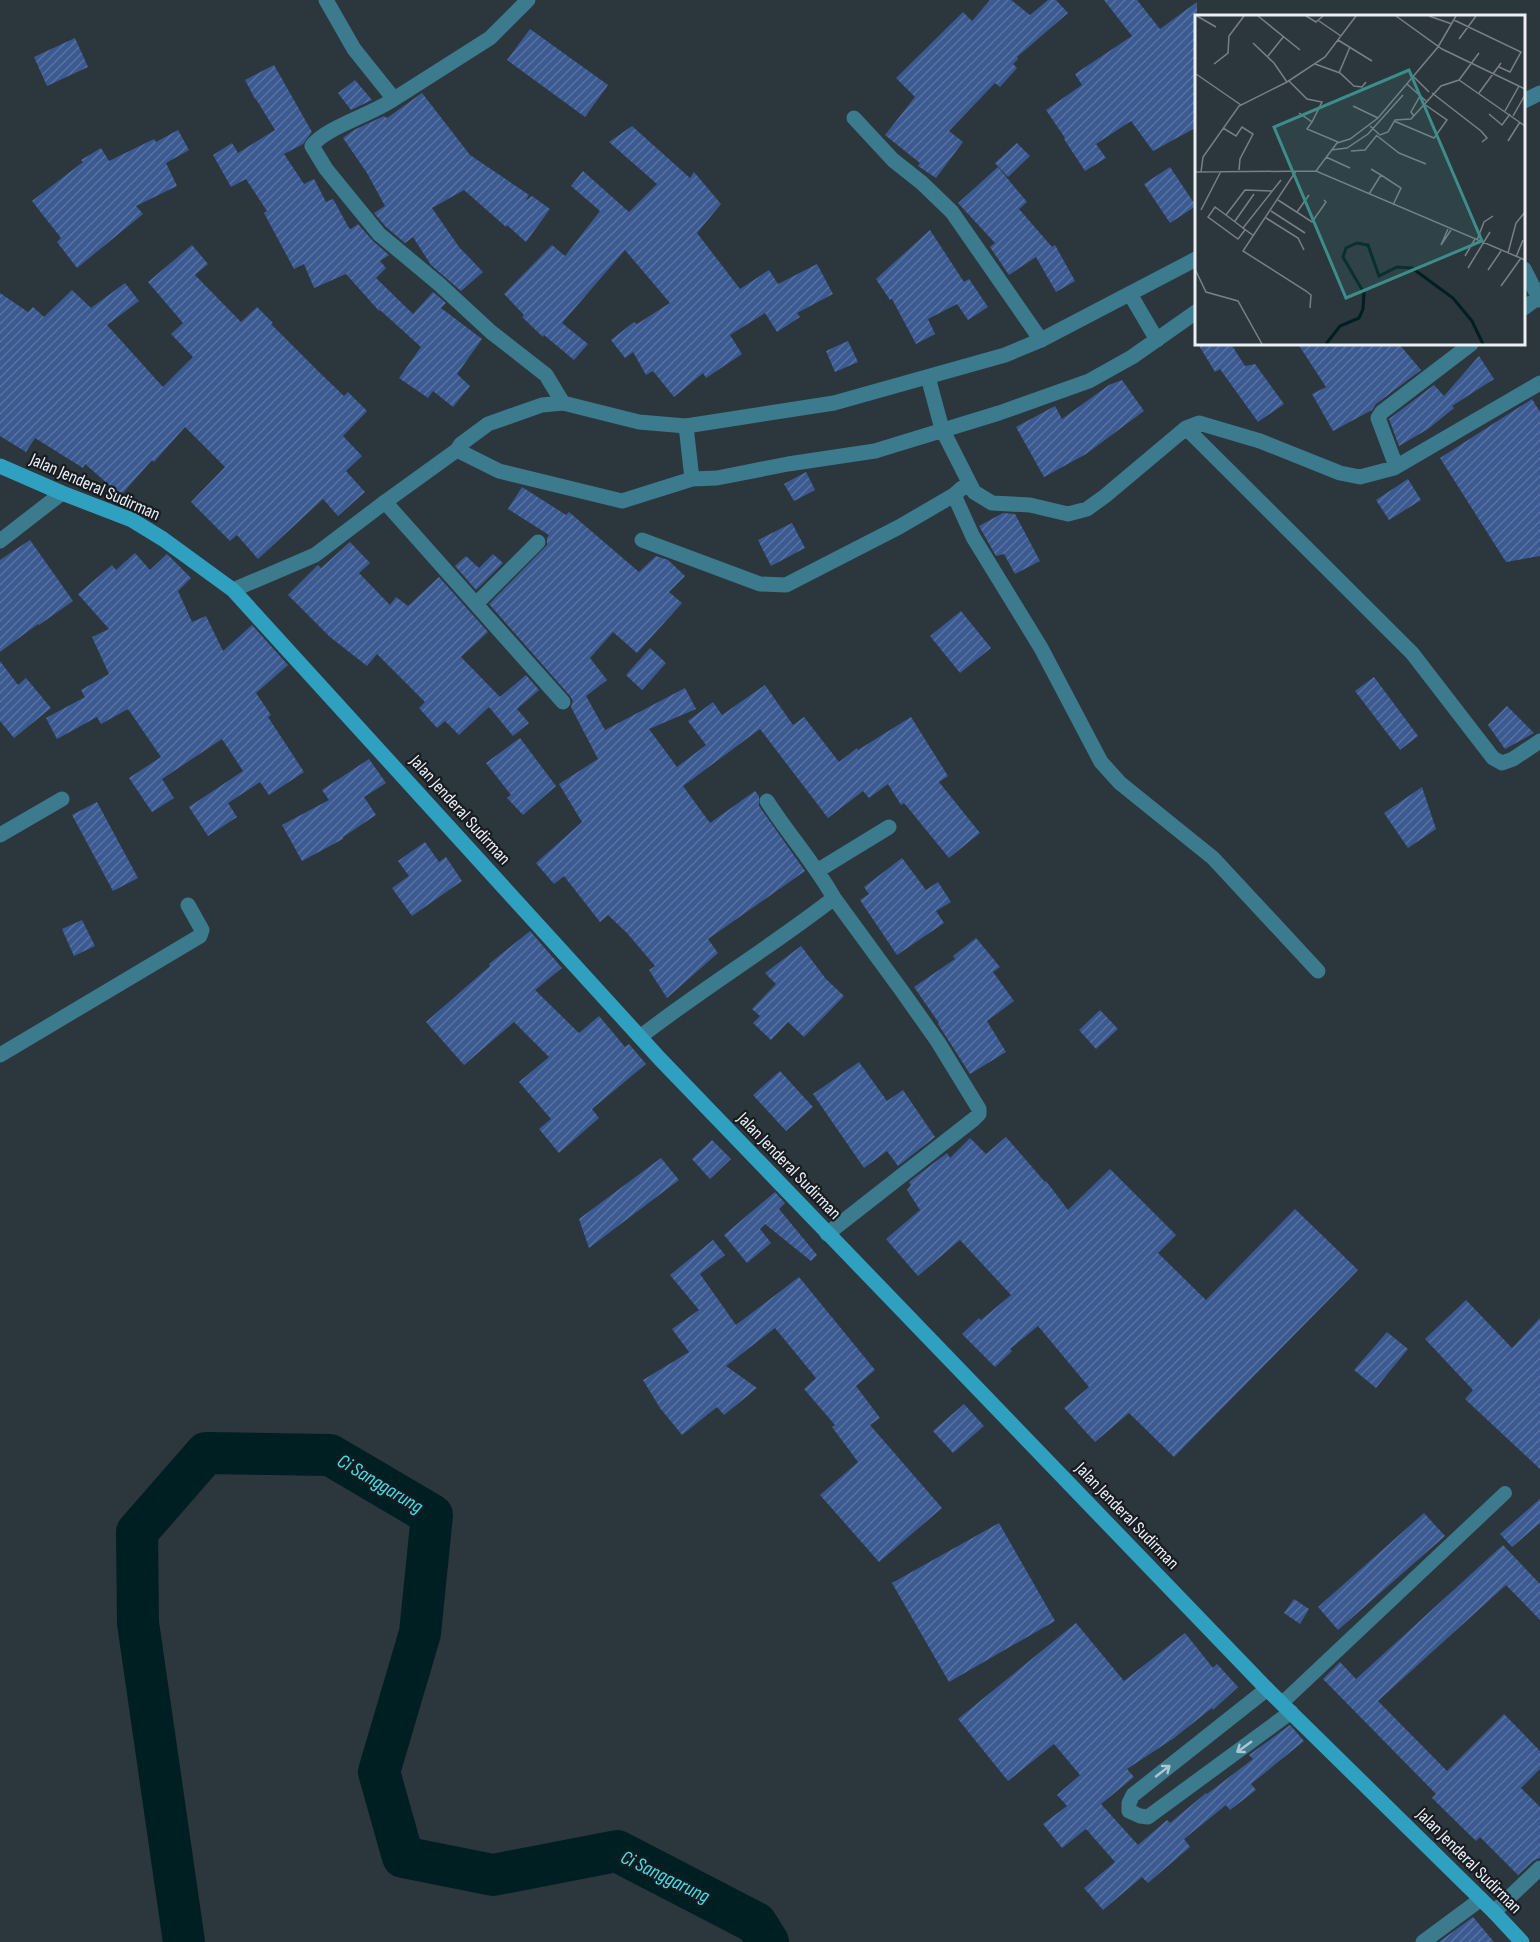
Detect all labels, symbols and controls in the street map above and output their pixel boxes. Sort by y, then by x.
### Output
inset map [1195,15,1525,345]
street label: Jalan Jenderal Sudirman [26,448,163,525]
street label: Jalan Jenderal Sudirman [405,750,515,869]
street label: Jalan Jenderal Sudirman [732,1108,845,1224]
water label: Ci Sanggarung [333,1449,427,1519]
street label: Jalan Jenderal Sudirman [1070,1458,1183,1574]
one-way arrow [1236,1740,1252,1753]
one-way arrow [1155,1764,1171,1777]
street label: Jalan Jenderal Sudirman [1411,1803,1526,1918]
water label: Ci Sanggarung [617,1845,713,1909]

